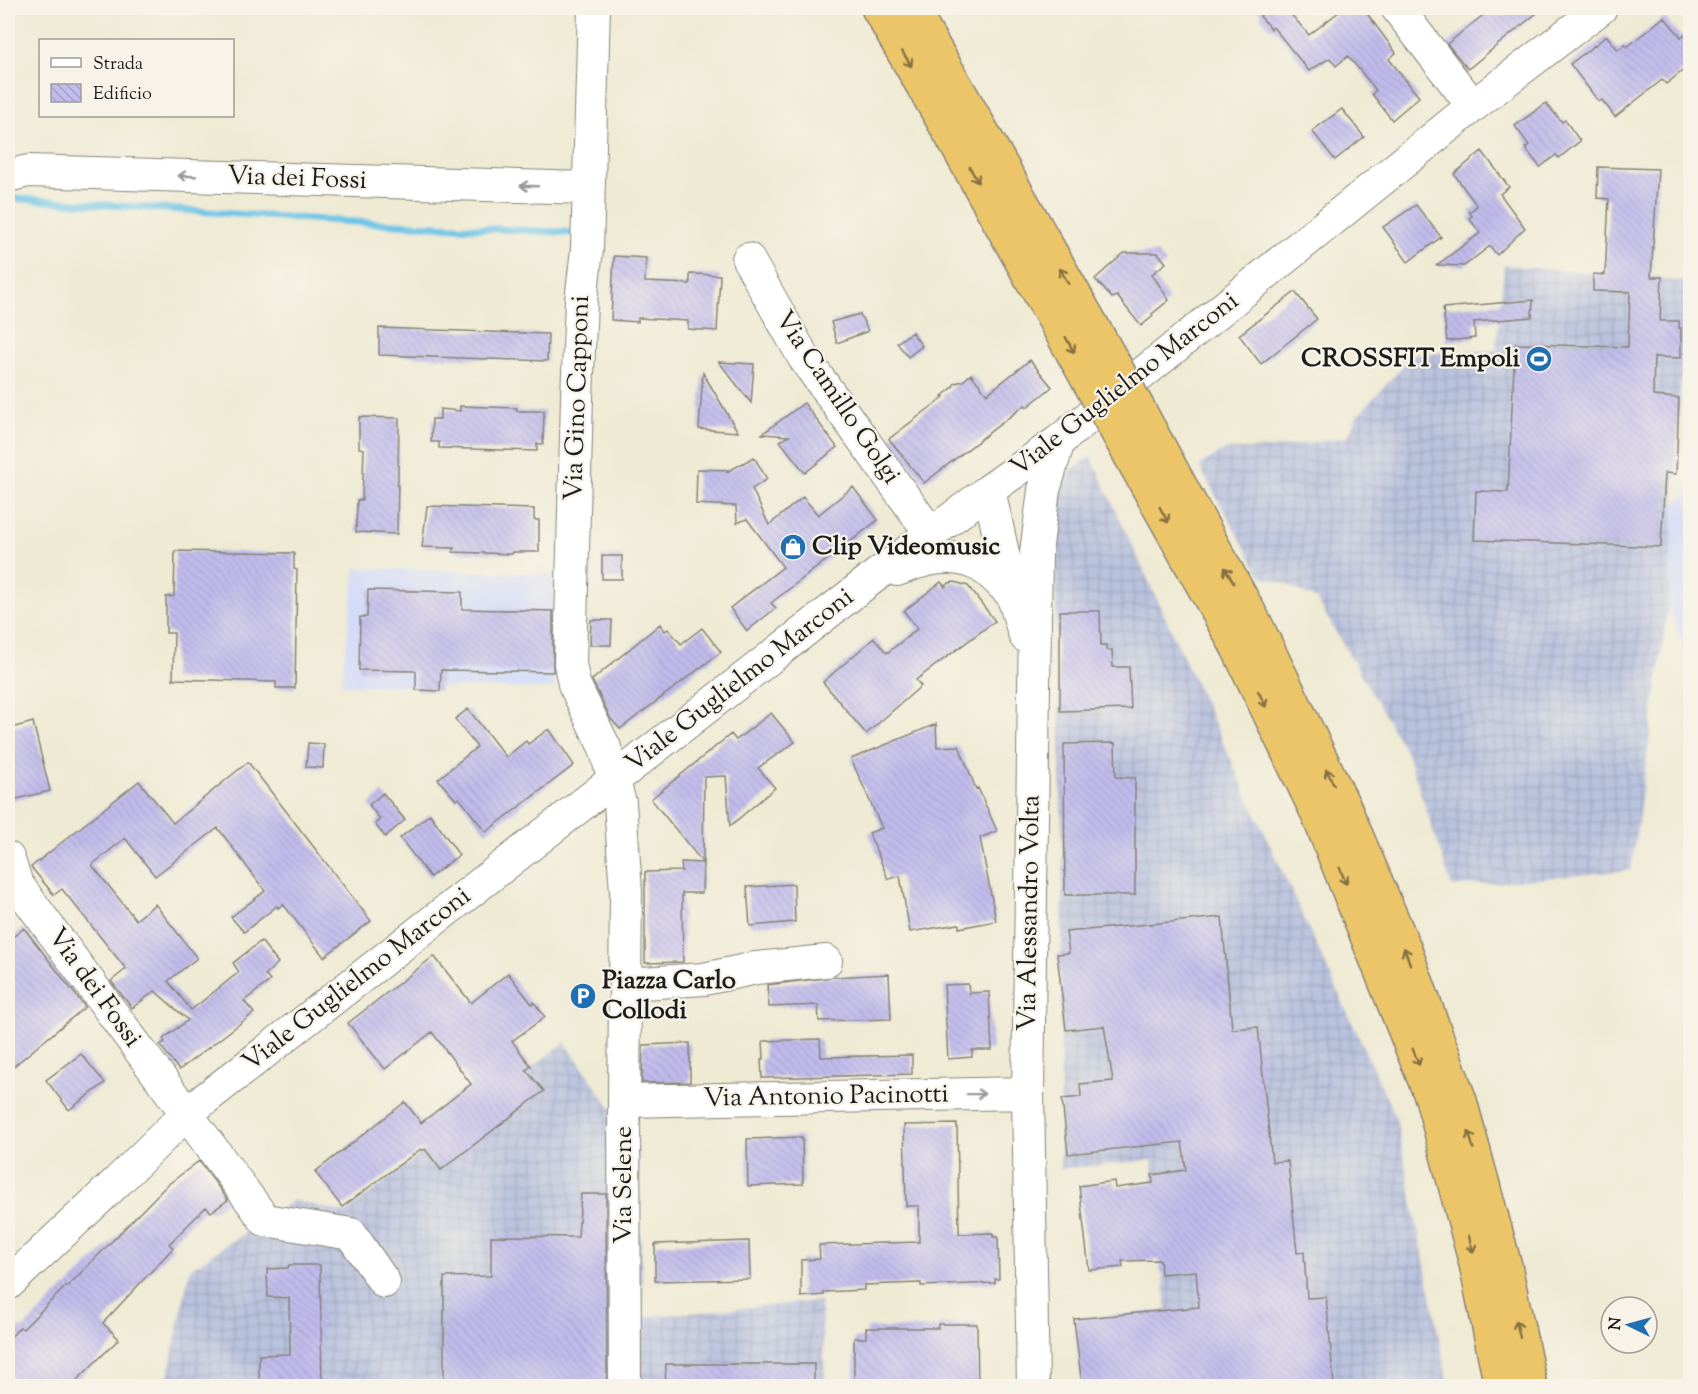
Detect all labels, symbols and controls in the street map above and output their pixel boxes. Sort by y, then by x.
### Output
legend [39,39,234,117]
one-way arrow [901,50,913,67]
text: Strada [93,52,143,78]
text: Edificio [93,82,152,108]
street label: Via dei Fossi [226,158,368,200]
one-way arrow [968,166,980,183]
one-way arrow [177,170,197,182]
one-way arrow [519,180,539,192]
one-way arrow [1058,268,1070,285]
street label: Viale Guglielmo Marconi [1003,284,1247,486]
street label: Via Gino Capponi [556,295,600,501]
street label: Via Camillo Golgi [765,304,909,492]
one-way arrow [1064,336,1076,353]
place label: CROSSFIT Empoli [1301,341,1521,378]
sports icon: CROSSFIT Empoli [1524,344,1554,374]
one-way arrow [1158,506,1170,523]
place label: Clip Videomusic [812,529,1001,566]
shop icon: Clip Videomusic [778,532,808,562]
one-way arrow [1223,567,1235,584]
street label: Viale Guglielmo Marconi [618,580,862,782]
one-way arrow [1257,689,1269,707]
one-way arrow [1323,769,1335,787]
street label: Via Alessandro Volta [1009,794,1051,1032]
one-way arrow [1338,866,1349,885]
street label: Viale Guglielmo Marconi [235,879,479,1081]
street label: Via dei Fossi [38,921,150,1055]
one-way arrow [1400,947,1411,966]
place label: Piazza Carlo Collodi [602,963,736,1030]
parking icon: Piazza Carlo Collodi [568,981,598,1011]
one-way arrow [1411,1047,1422,1066]
street label: Via Antonio Pacinotti [703,1076,949,1118]
one-way arrow [966,1088,986,1100]
street label: Via Selene [606,1126,643,1244]
one-way arrow [1465,1131,1476,1150]
one-way arrow [1466,1234,1477,1253]
north arrow [1599,1295,1659,1355]
text: N [1605,1316,1629,1331]
one-way arrow [1512,1320,1523,1339]

